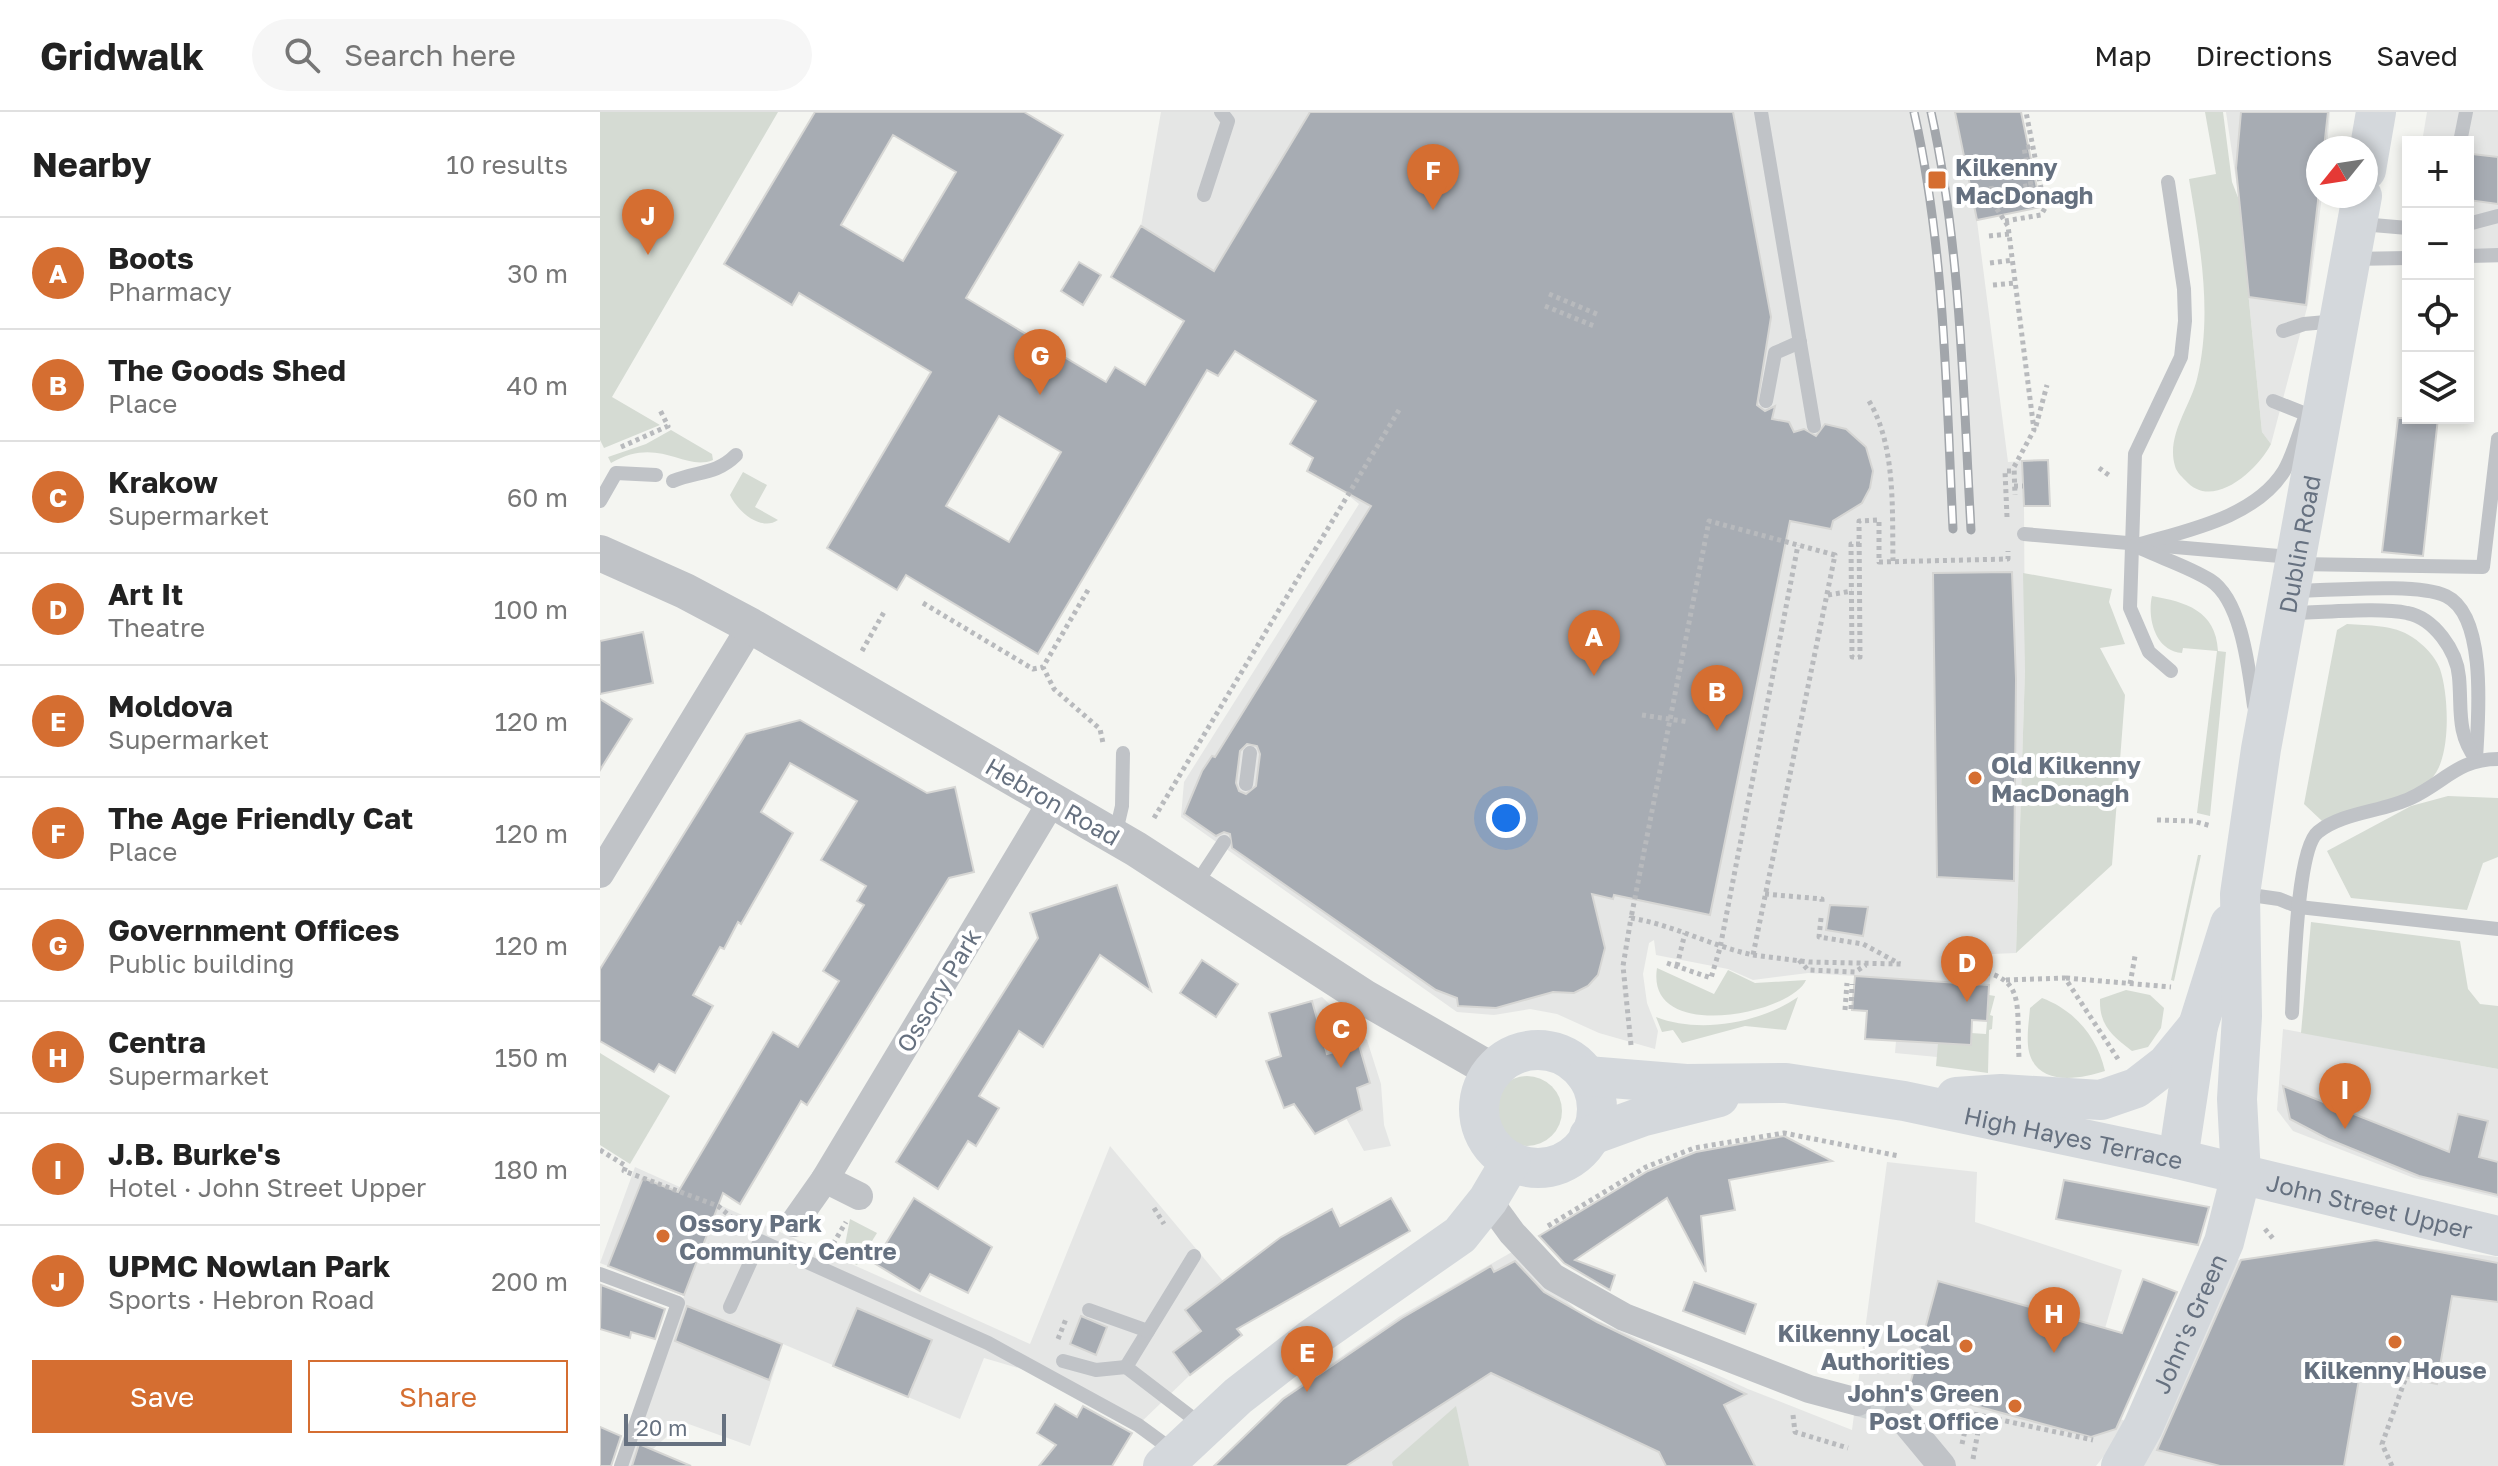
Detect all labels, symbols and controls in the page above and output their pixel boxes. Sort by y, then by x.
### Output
search box [252,19,812,91]
text: Gridwalk [40,33,204,78]
icon: search [280,33,324,77]
text: Search here [344,37,516,73]
text: Map [2094,39,2151,72]
text: Directions [2195,39,2332,72]
text: Saved [2376,39,2458,72]
north arrow [2306,136,2378,208]
map controls [2402,136,2474,424]
button: + [2402,136,2474,208]
text: Nearby [32,144,152,184]
pin: F [1407,144,1459,210]
text: 10 results [446,149,568,180]
place label: Kilkenny MacDonagh [1955,152,2093,209]
marker: Kilkenny MacDonagh [1926,169,1948,191]
pin: J [622,189,674,255]
button: − [2402,208,2474,280]
text: Boots [108,240,194,276]
text: A [49,258,67,289]
text: 30 m [507,258,568,289]
text: Pharmacy [108,276,232,307]
button: locate [2402,280,2474,352]
pin: G [1014,329,1066,395]
text: The Goods Shed [108,352,346,388]
button: layers [2402,352,2474,424]
text: B [49,370,67,401]
text: 40 m [507,370,568,401]
text: Place [108,388,177,419]
text: Krakow [108,464,218,500]
street label: Dublin Road [2272,473,2325,615]
text: C [49,482,67,513]
text: 60 m [507,482,568,513]
text: Supermarket [108,500,269,531]
text: Art It [108,576,183,612]
text: D [49,594,67,625]
text: 100 m [494,594,568,625]
pin: A [1568,610,1620,676]
text: Theatre [108,612,205,643]
pin: B [1691,665,1743,731]
text: Moldova [108,688,233,724]
text: E [50,706,66,737]
text: 120 m [495,706,568,737]
text: Supermarket [108,724,269,755]
place label: Old Kilkenny MacDonagh [1991,750,2141,807]
street label: Hebron Road [981,751,1125,851]
marker: Old Kilkenny MacDonagh [1966,769,1984,787]
your location [1486,798,1526,838]
text: The Age Friendly Cat [108,800,413,836]
text: F [50,818,66,849]
text: 120 m [495,818,568,849]
text: Place [108,836,177,867]
text: Government Offices [108,912,400,948]
street label: Ossory Park [890,923,986,1057]
text: G [48,930,68,961]
text: 120 m [495,930,568,961]
pin: D [1941,936,1993,1002]
text: Public building [108,948,294,979]
pin: C [1315,1002,1367,1068]
text: Centra [108,1024,206,1060]
text: H [48,1042,68,1073]
text: 150 m [495,1042,568,1073]
text: Supermarket [108,1060,269,1091]
pin: I [2319,1063,2371,1129]
street label: High Hayes Terrace [1962,1100,2186,1174]
text: J.B. Burke's [108,1136,281,1172]
text: I [54,1154,62,1185]
text: 180 m [494,1154,568,1185]
street label: John Street Upper [2264,1166,2476,1244]
text: Hotel · John Street Upper [108,1172,426,1203]
place label: Ossory Park Community Centre [679,1208,897,1265]
marker: Ossory Park Community Centre [654,1227,672,1245]
text: UPMC Nowlan Park [108,1248,390,1284]
street label: John's Green [2145,1249,2232,1398]
text: J [51,1266,65,1297]
text: 200 m [491,1266,568,1297]
text: Sports · Hebron Road [108,1284,374,1315]
pin: H [2028,1287,2080,1353]
place label: Kilkenny Local Authorities [1777,1318,1950,1375]
pin: E [1281,1326,1333,1392]
marker: Kilkenny House [2386,1333,2404,1351]
marker: Kilkenny Local Authorities [1957,1337,1975,1355]
place label: Kilkenny House [2303,1355,2487,1384]
button: Save [32,1360,292,1433]
button: Share [308,1360,568,1433]
place label: John's Green Post Office [1847,1378,1999,1435]
marker: John's Green Post Office [2006,1397,2024,1415]
scale bar [624,1410,726,1446]
text: 20 m [636,1414,687,1441]

